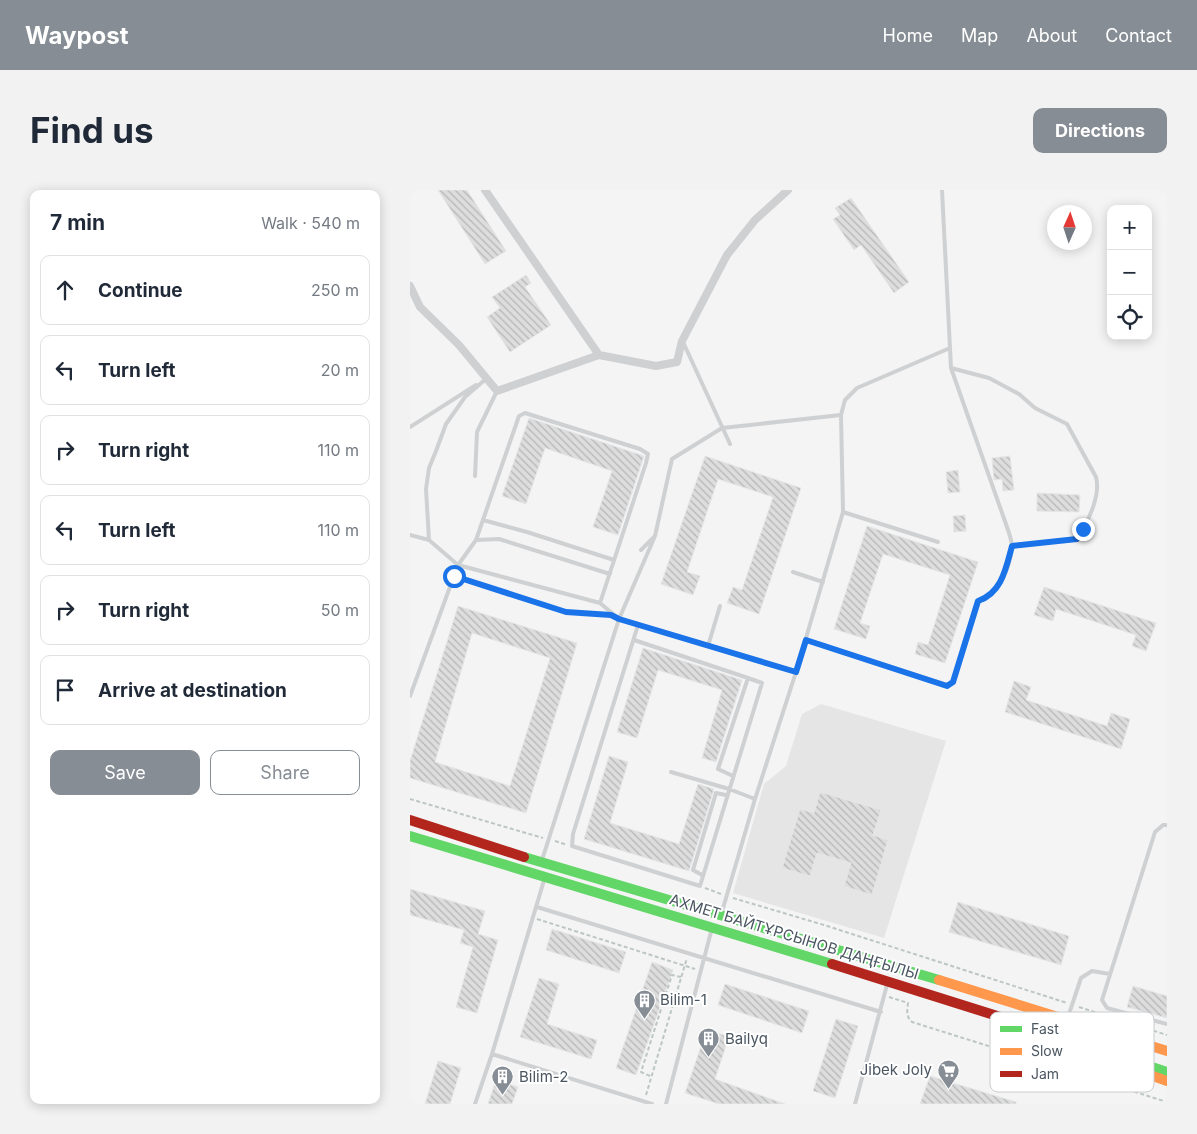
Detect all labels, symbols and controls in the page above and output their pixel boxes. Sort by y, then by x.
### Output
text: Waypost [25,21,129,50]
text: Home [883,25,933,46]
text: Map [961,25,998,46]
text: About [1026,25,1077,46]
text: Contact [1105,25,1172,46]
button: Directions [1033,108,1167,153]
text: Find us [30,109,154,151]
north arrow [1047,205,1092,250]
map controls [1107,205,1152,340]
button: + [1107,205,1152,250]
text: 7 min [50,210,105,235]
text: Walk · 540 m [261,213,360,233]
button: − [1107,250,1152,295]
icon: ahead [51,276,79,304]
text: Continue [98,279,183,302]
text: 250 m [311,280,359,300]
button: locate [1107,295,1152,340]
icon: left [51,356,79,384]
text: Turn left [98,359,176,382]
text: 20 m [321,360,359,380]
icon: right [51,436,79,464]
text: Turn right [98,439,189,462]
text: 110 m [317,440,359,460]
icon: left [51,516,79,544]
route end [1072,518,1095,541]
text: Turn left [98,519,176,542]
text: 110 m [317,520,359,540]
route start [443,565,466,588]
icon: right [51,596,79,624]
text: Turn right [98,599,189,622]
text: 50 m [321,600,359,620]
icon: arrive [51,676,79,704]
text: Arrive at destination [98,679,287,702]
button: Save [50,750,200,795]
button: Share [210,750,360,795]
street label: АХМЕТ БАЙТҰРСЫНОВ ДАҢҒЫЛЫ [667,890,921,984]
building icon: Bilim-1 [632,988,656,1019]
place label: Bilim-1 [660,990,707,1009]
legend [990,1012,1154,1092]
text: Fast [1031,1020,1059,1037]
building icon: Bailyq [697,1027,721,1058]
place label: Bailyq [725,1029,768,1048]
text: Slow [1031,1042,1063,1059]
supermarket icon: Jibek Joly [936,1058,960,1089]
place label: Jibek Joly [860,1060,933,1079]
building icon: Bilim-2 [491,1065,515,1096]
text: Jam [1031,1065,1059,1082]
place label: Bilim-2 [519,1067,568,1086]

